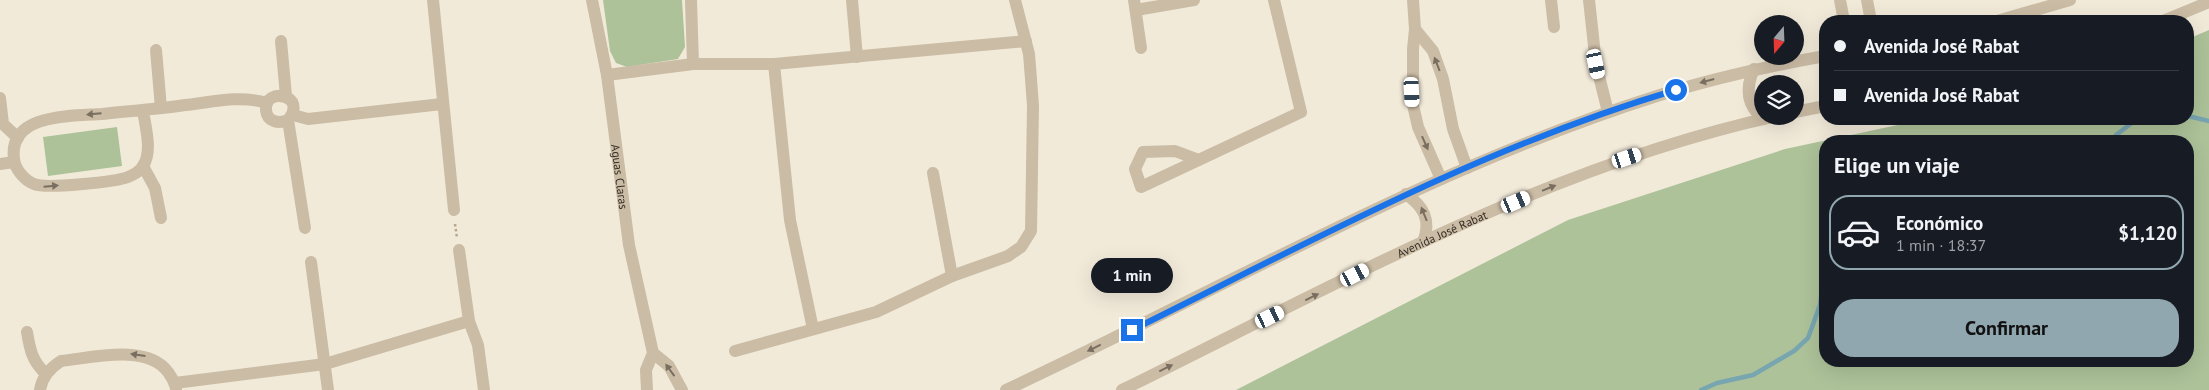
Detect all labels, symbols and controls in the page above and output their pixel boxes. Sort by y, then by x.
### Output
north arrow [1754,15,1804,65]
map controls [1754,15,1804,125]
text: Avenida José Rabat [1864,34,2019,58]
car [1585,48,1606,80]
one-way arrow [1433,56,1440,71]
button: layers [1754,75,1804,125]
car [1403,77,1420,107]
one-way arrow [1699,78,1714,86]
route start [1665,79,1687,101]
text: Avenida José Rabat [1864,83,2019,107]
one-way arrow [86,111,102,119]
one-way arrow [1421,136,1429,150]
street label: Aguas Claras [609,143,632,210]
car [1610,146,1643,170]
text: Elige un viaje [1834,151,1960,179]
one-way arrow [44,181,60,189]
one-way arrow [1542,184,1557,192]
car [1499,189,1532,215]
one-way arrow [1420,206,1428,221]
street label: Avenida José Rabat [1394,207,1489,261]
icon: car [1836,210,1881,255]
text: Económico [1896,211,1983,235]
text: $1,120 [2118,221,2177,245]
text: 1 min · 18:37 [1896,235,1986,255]
callout: 1 min [1091,258,1173,292]
car [1338,262,1371,288]
text: 1 min [1112,265,1152,285]
one-way arrow [1304,292,1319,301]
button: Confirmar [1834,299,2179,357]
car [1253,304,1286,330]
route end [1121,319,1143,341]
one-way arrow [1086,344,1101,352]
one-way arrow [129,351,145,359]
one-way arrow [665,363,675,377]
one-way arrow [1159,364,1173,372]

